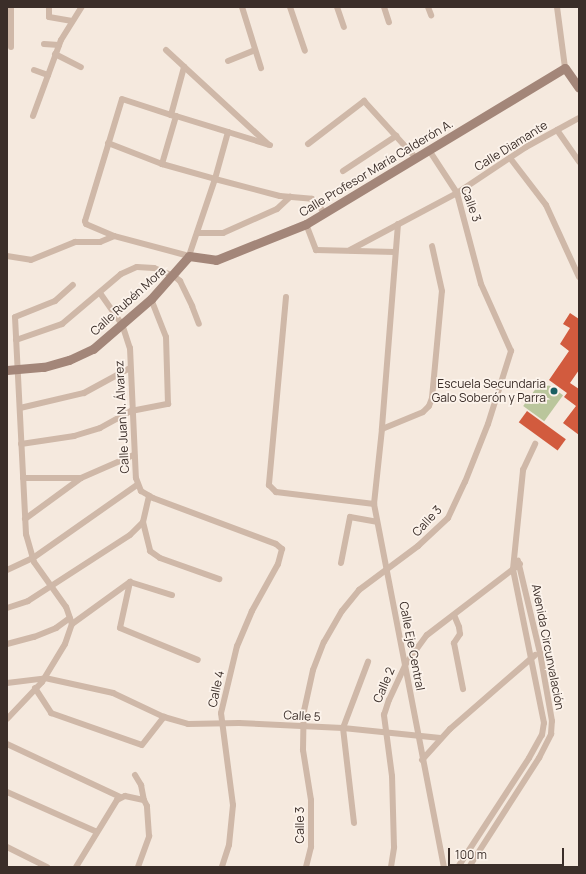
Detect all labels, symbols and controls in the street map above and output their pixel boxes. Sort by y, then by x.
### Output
street label: Calle Profesor María Calderón A. [297,116,455,220]
street label: Calle Diamante [472,118,550,174]
street label: Calle 3 [458,184,484,224]
street label: Calle Rubén Mora [87,263,169,339]
street label: Calle Juan N. Álvarez [112,360,132,474]
place label: Escuela Secundaria Galo Soberón y Parra [432,377,546,405]
marker: Escuela Secundaria Galo Soberón y Parra [549,386,559,396]
street label: Calle 3 [409,503,445,539]
street label: Avenida Circunvalación [529,583,567,711]
street label: Calle Eje Central [396,600,428,692]
street label: Calle 2 [370,665,398,705]
street label: Calle 4 [205,669,227,709]
street label: Calle 5 [283,708,321,724]
street label: Calle 3 [293,807,307,843]
scale bar [450,840,566,866]
text: 100 m [455,846,487,863]

